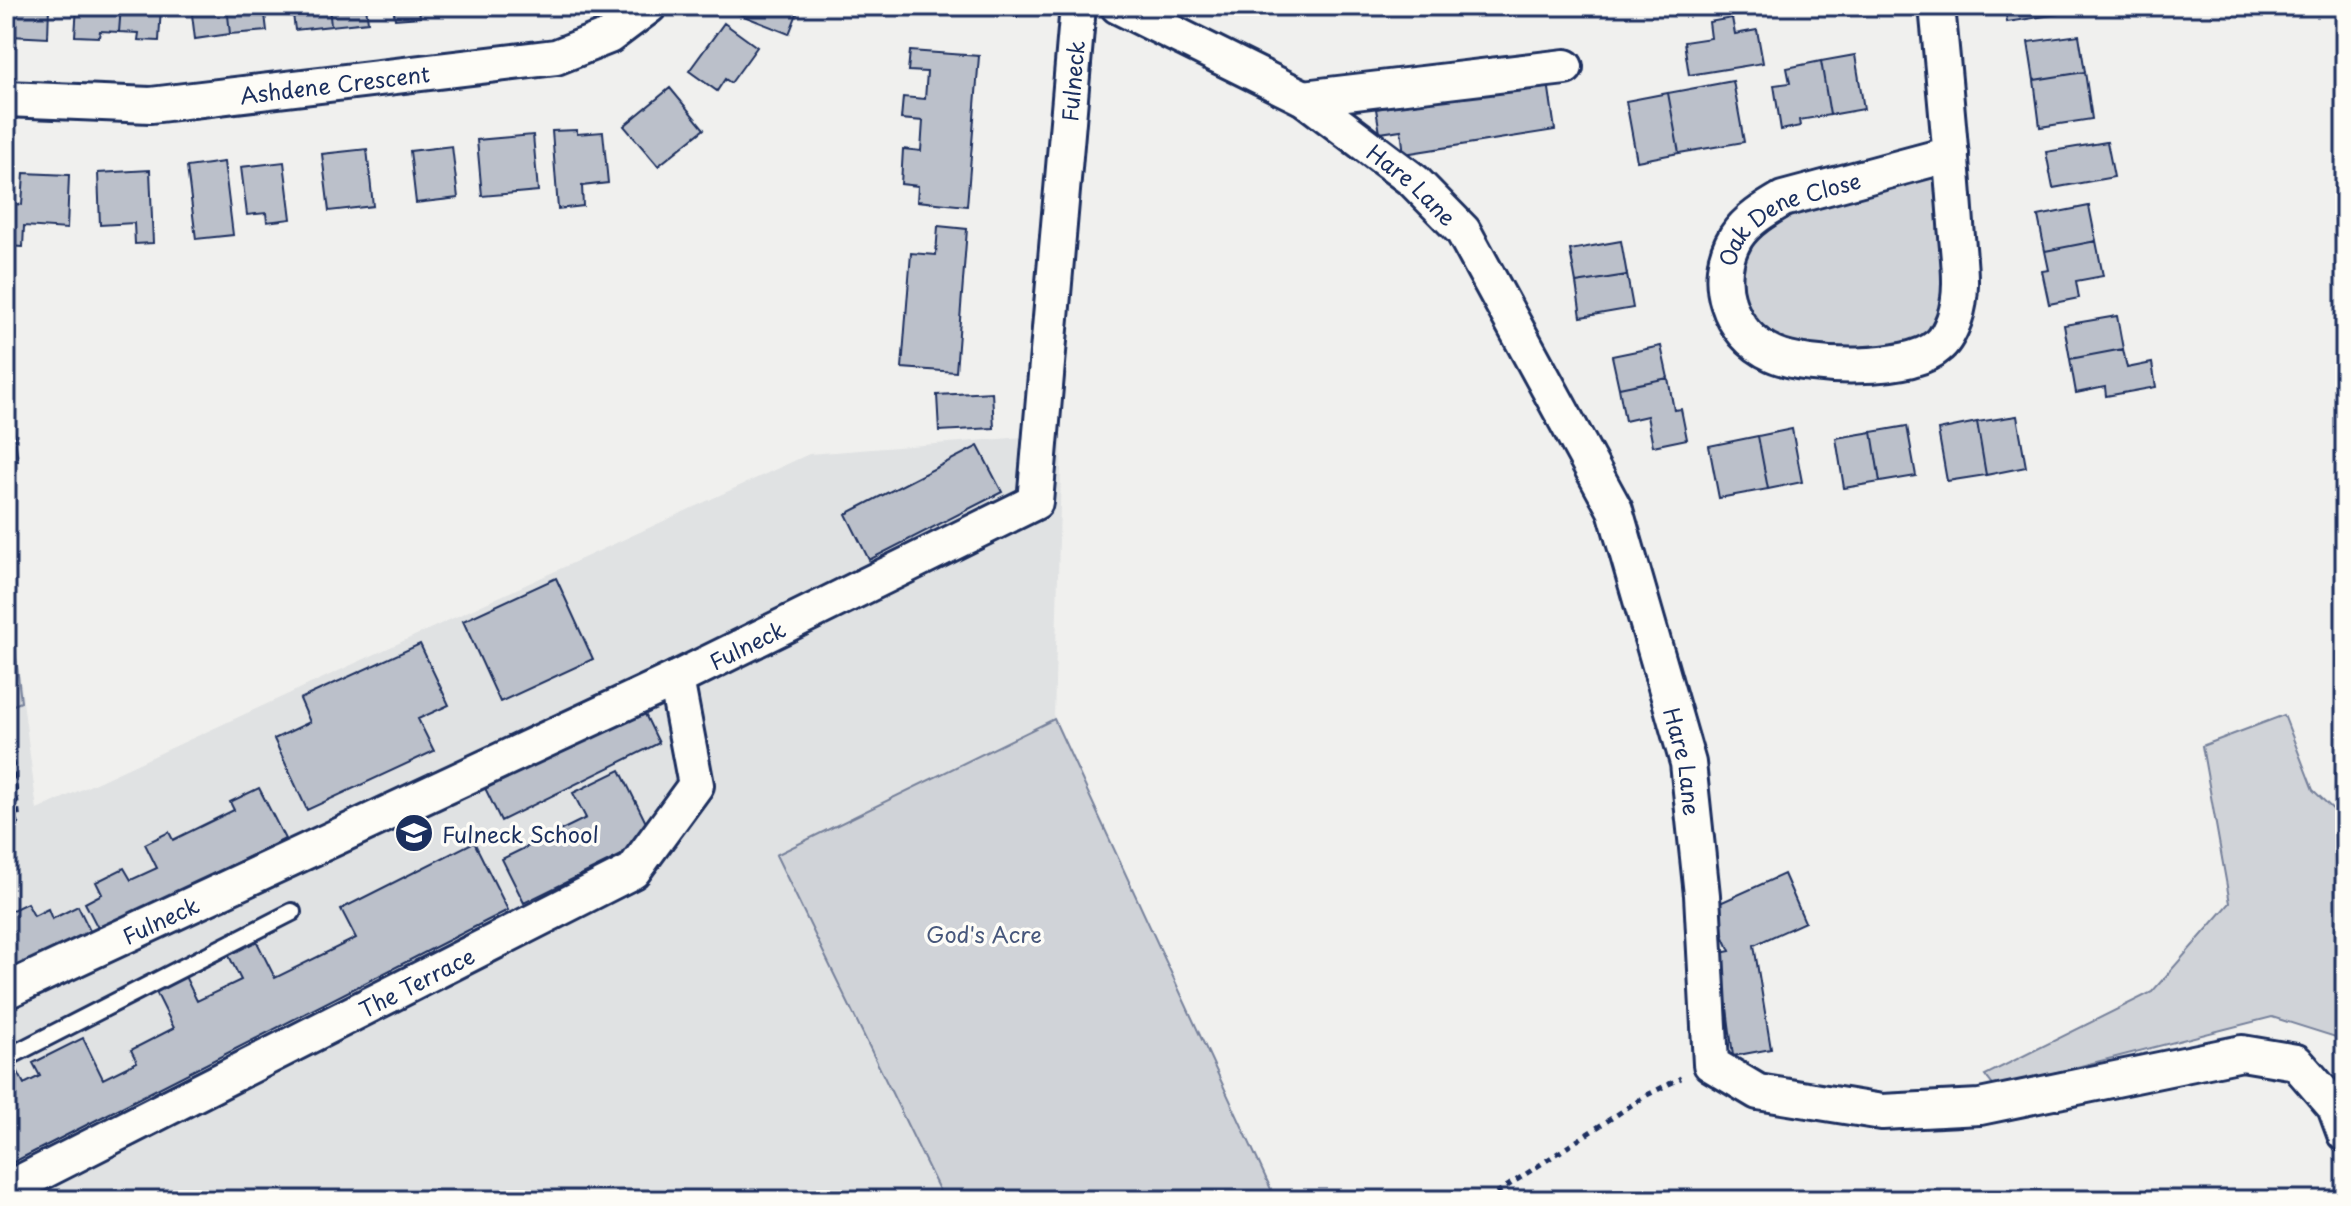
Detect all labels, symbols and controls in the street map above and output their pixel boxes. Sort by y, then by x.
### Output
street label: Fulneck [1052,39,1091,123]
street label: Ashdene Crescent [238,56,431,111]
street label: Hare Lane [1361,135,1465,232]
street label: Oak Dene Close [1709,162,1864,269]
street label: Fulneck [703,611,790,677]
street label: Hare Lane [1656,703,1710,817]
school or university icon: Fulneck School [393,812,435,854]
place label: Fulneck School [442,817,599,850]
street label: Fulneck [116,887,204,951]
park label: God's Acre [926,917,1042,950]
street label: The Terrace [352,938,480,1025]

